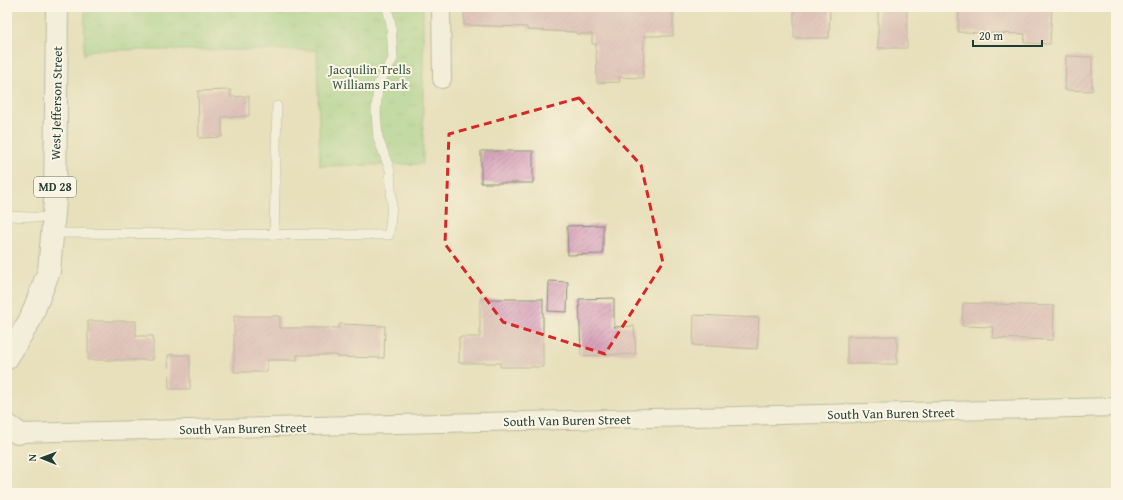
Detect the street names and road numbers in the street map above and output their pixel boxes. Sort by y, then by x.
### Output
street label: West Jefferson Street [46,45,67,160]
road number: MD 28 [34,177,76,197]
street label: South Van Buren Street [827,403,955,424]
street label: South Van Buren Street [503,410,631,431]
street label: South Van Buren Street [179,418,307,439]

